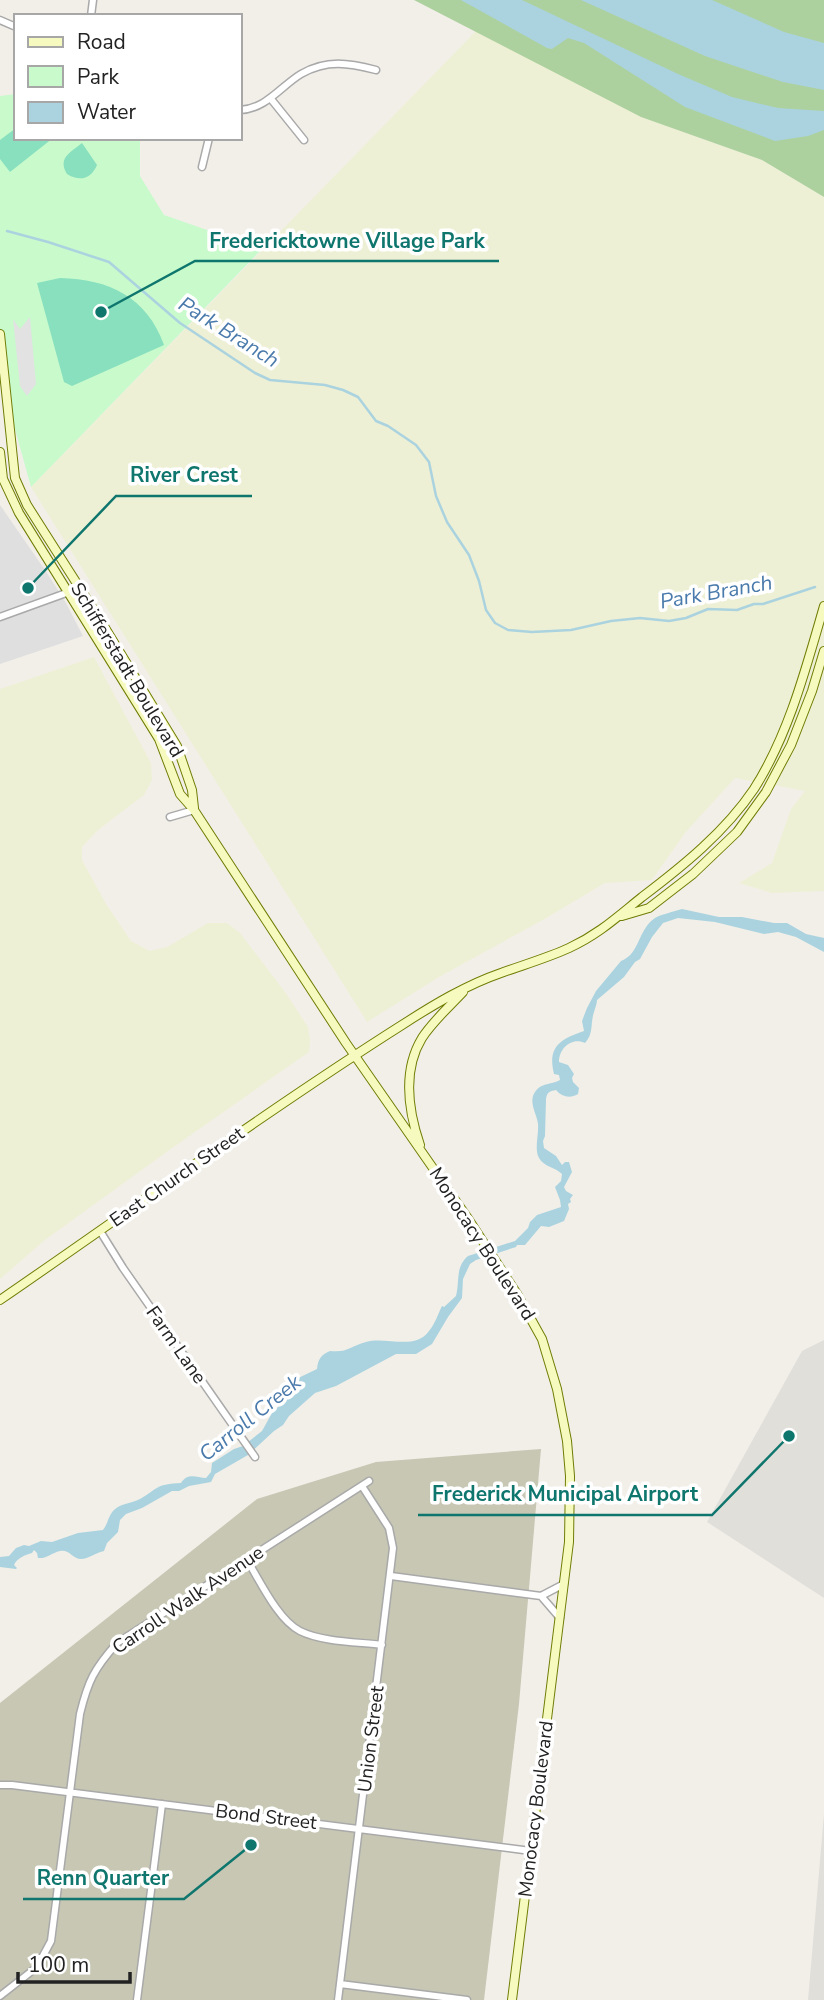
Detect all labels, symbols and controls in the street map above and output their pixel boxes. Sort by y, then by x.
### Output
legend [14,14,242,140]
text: Road [77,28,126,56]
text: Park [77,63,119,91]
text: Water [77,98,136,126]
callout: Fredericktowne Village Park [195,219,499,261]
text: Fredericktowne Village Park [209,227,486,255]
water label: Park Branch [173,290,285,374]
callout: River Crest [116,454,252,496]
text: River Crest [130,461,239,489]
water label: Park Branch [658,568,774,616]
street label: Schifferstadt Boulevard [64,578,190,762]
street label: East Church Street [104,1121,250,1233]
street label: Monocacy Boulevard [423,1162,541,1326]
street label: Farm Lane [140,1301,212,1389]
water label: Carroll Creek [193,1368,307,1468]
callout: Frederick Municipal Airport [418,1473,712,1515]
text: Frederick Municipal Airport [432,1480,699,1508]
street label: Carroll Walk Avenue [107,1540,269,1660]
street label: Union Street [352,1684,390,1794]
street label: Monocacy Boulevard [512,1719,560,1899]
street label: Bond Street [214,1798,319,1836]
callout: Renn Quarter [23,1857,184,1899]
text: Renn Quarter [37,1864,170,1892]
scale bar [18,1940,130,1984]
text: 100 m [28,1951,89,1979]

